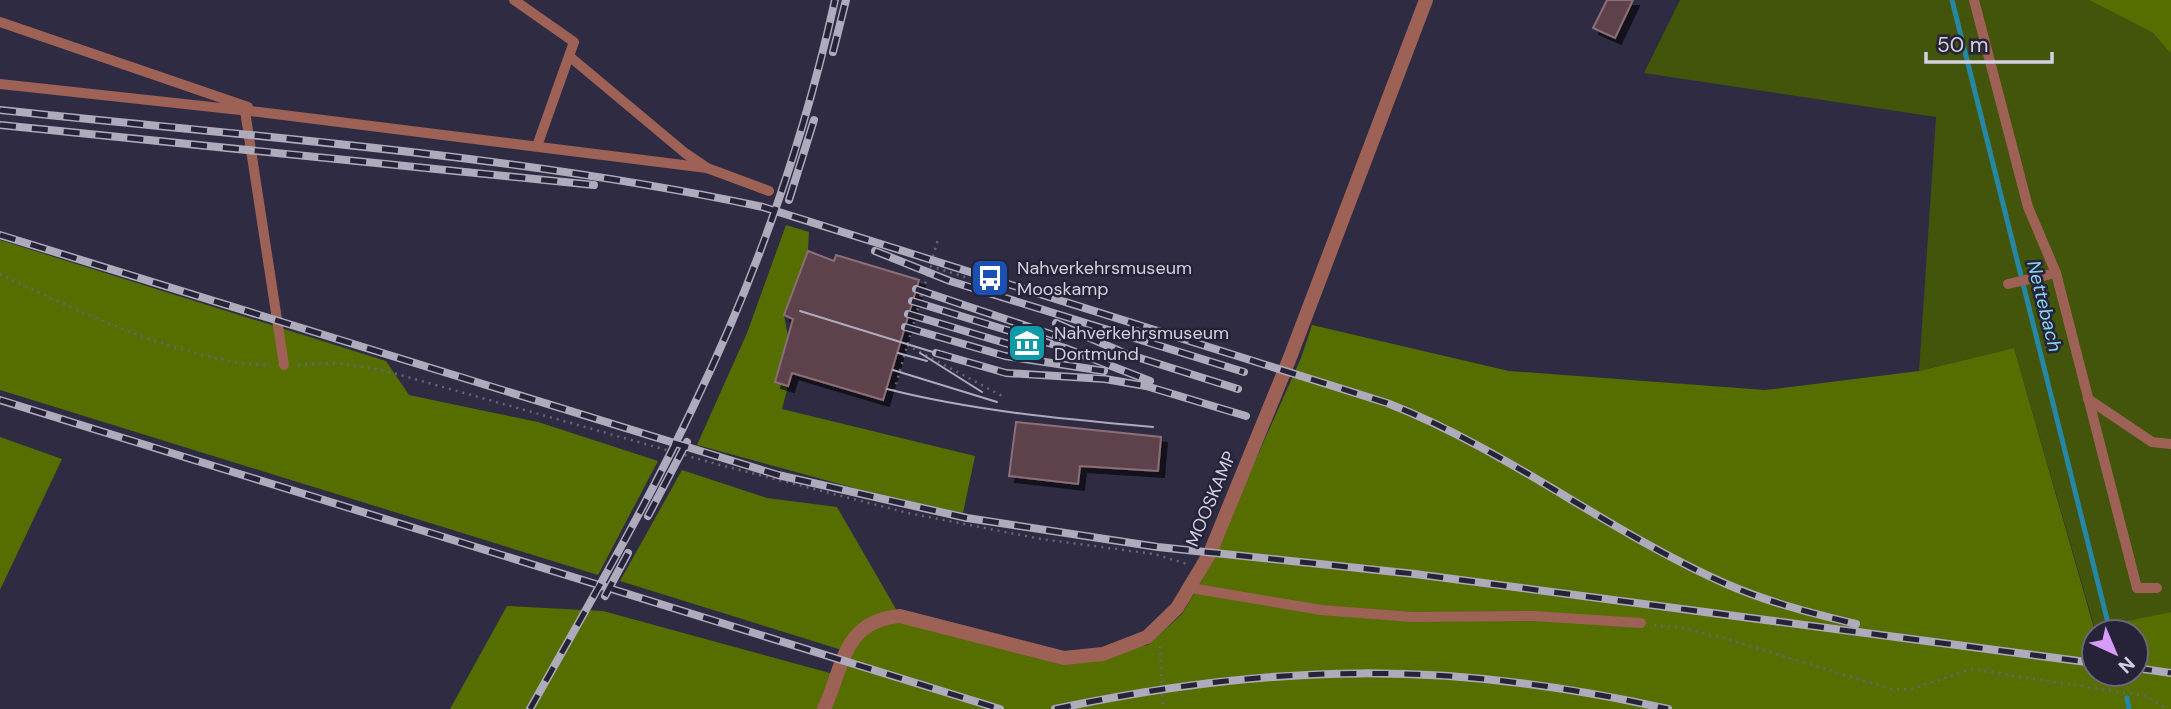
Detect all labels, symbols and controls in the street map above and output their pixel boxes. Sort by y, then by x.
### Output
scale bar [1926,21,2052,65]
text: 50 m [1937,31,1988,59]
place label: Nahverkehrsmuseum Mooskamp [1017,256,1192,301]
bus stop icon: Nahverkehrsmuseum Mooskamp [969,257,1011,299]
water label: Nettebach [2021,258,2068,354]
place label: Nahverkehrsmuseum Dortmund [1054,321,1229,366]
museum icon: Nahverkehrsmuseum Dortmund [1006,322,1048,364]
street label: MOOSKAMP [1180,448,1242,550]
north arrow [2080,618,2150,688]
text: N [2113,651,2140,679]

